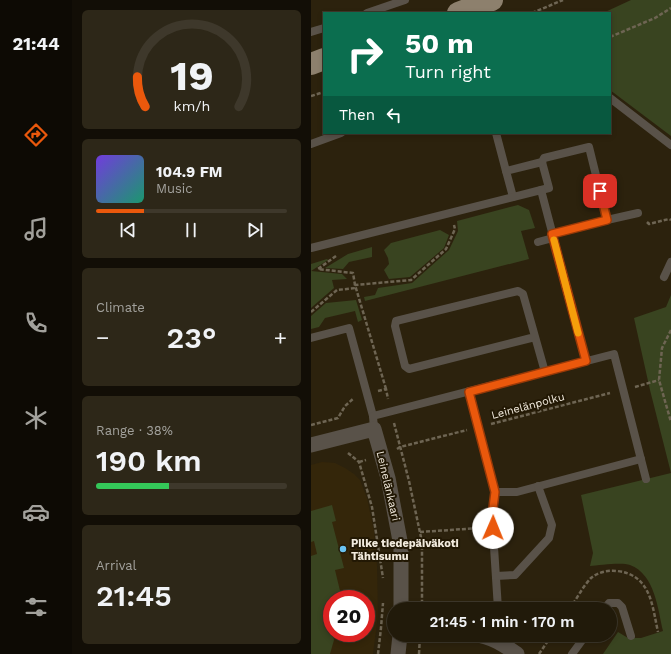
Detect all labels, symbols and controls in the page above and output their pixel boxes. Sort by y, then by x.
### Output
text: 50 m [405,27,474,60]
icon: right [339,28,391,80]
text: 21:44 [12,33,60,54]
text: 19 [170,51,213,100]
text: Turn right [405,61,491,82]
text: km/h [173,98,210,114]
icon: left [383,104,405,126]
text: Then [339,106,375,124]
icon: directions [22,121,50,149]
text: 104.9 FM [156,163,222,181]
pin [583,174,617,208]
icon: arrive [589,180,611,202]
text: Music [156,181,193,196]
icon: music [22,215,50,243]
icon: previous [117,219,139,241]
icon: pause [180,219,202,241]
icon: next [244,219,266,241]
text: Climate [96,300,145,315]
icon: phone [22,309,50,337]
text: 23° [167,320,216,355]
text: − [96,325,109,350]
text: + [274,325,287,350]
street label: Leinelänpolku [490,390,566,422]
icon: climate [22,404,50,432]
text: Range · 38% [96,423,173,438]
text: 190 km [96,443,202,478]
street label: Leinelänkaari [374,450,402,522]
icon: car [22,498,50,526]
position arrow [472,507,514,549]
place label: Pilke tiedepäiväkoti Tähtisumu [351,537,459,563]
marker: Pilke tiedepäiväkoti Tähtisumu [338,544,348,554]
text: Arrival [96,558,137,573]
text: 21:45 [96,578,172,613]
speed limit sign: 20 [323,590,375,642]
icon: filters [22,593,50,621]
text: 21:45 · 1 min · 170 m [429,613,575,631]

